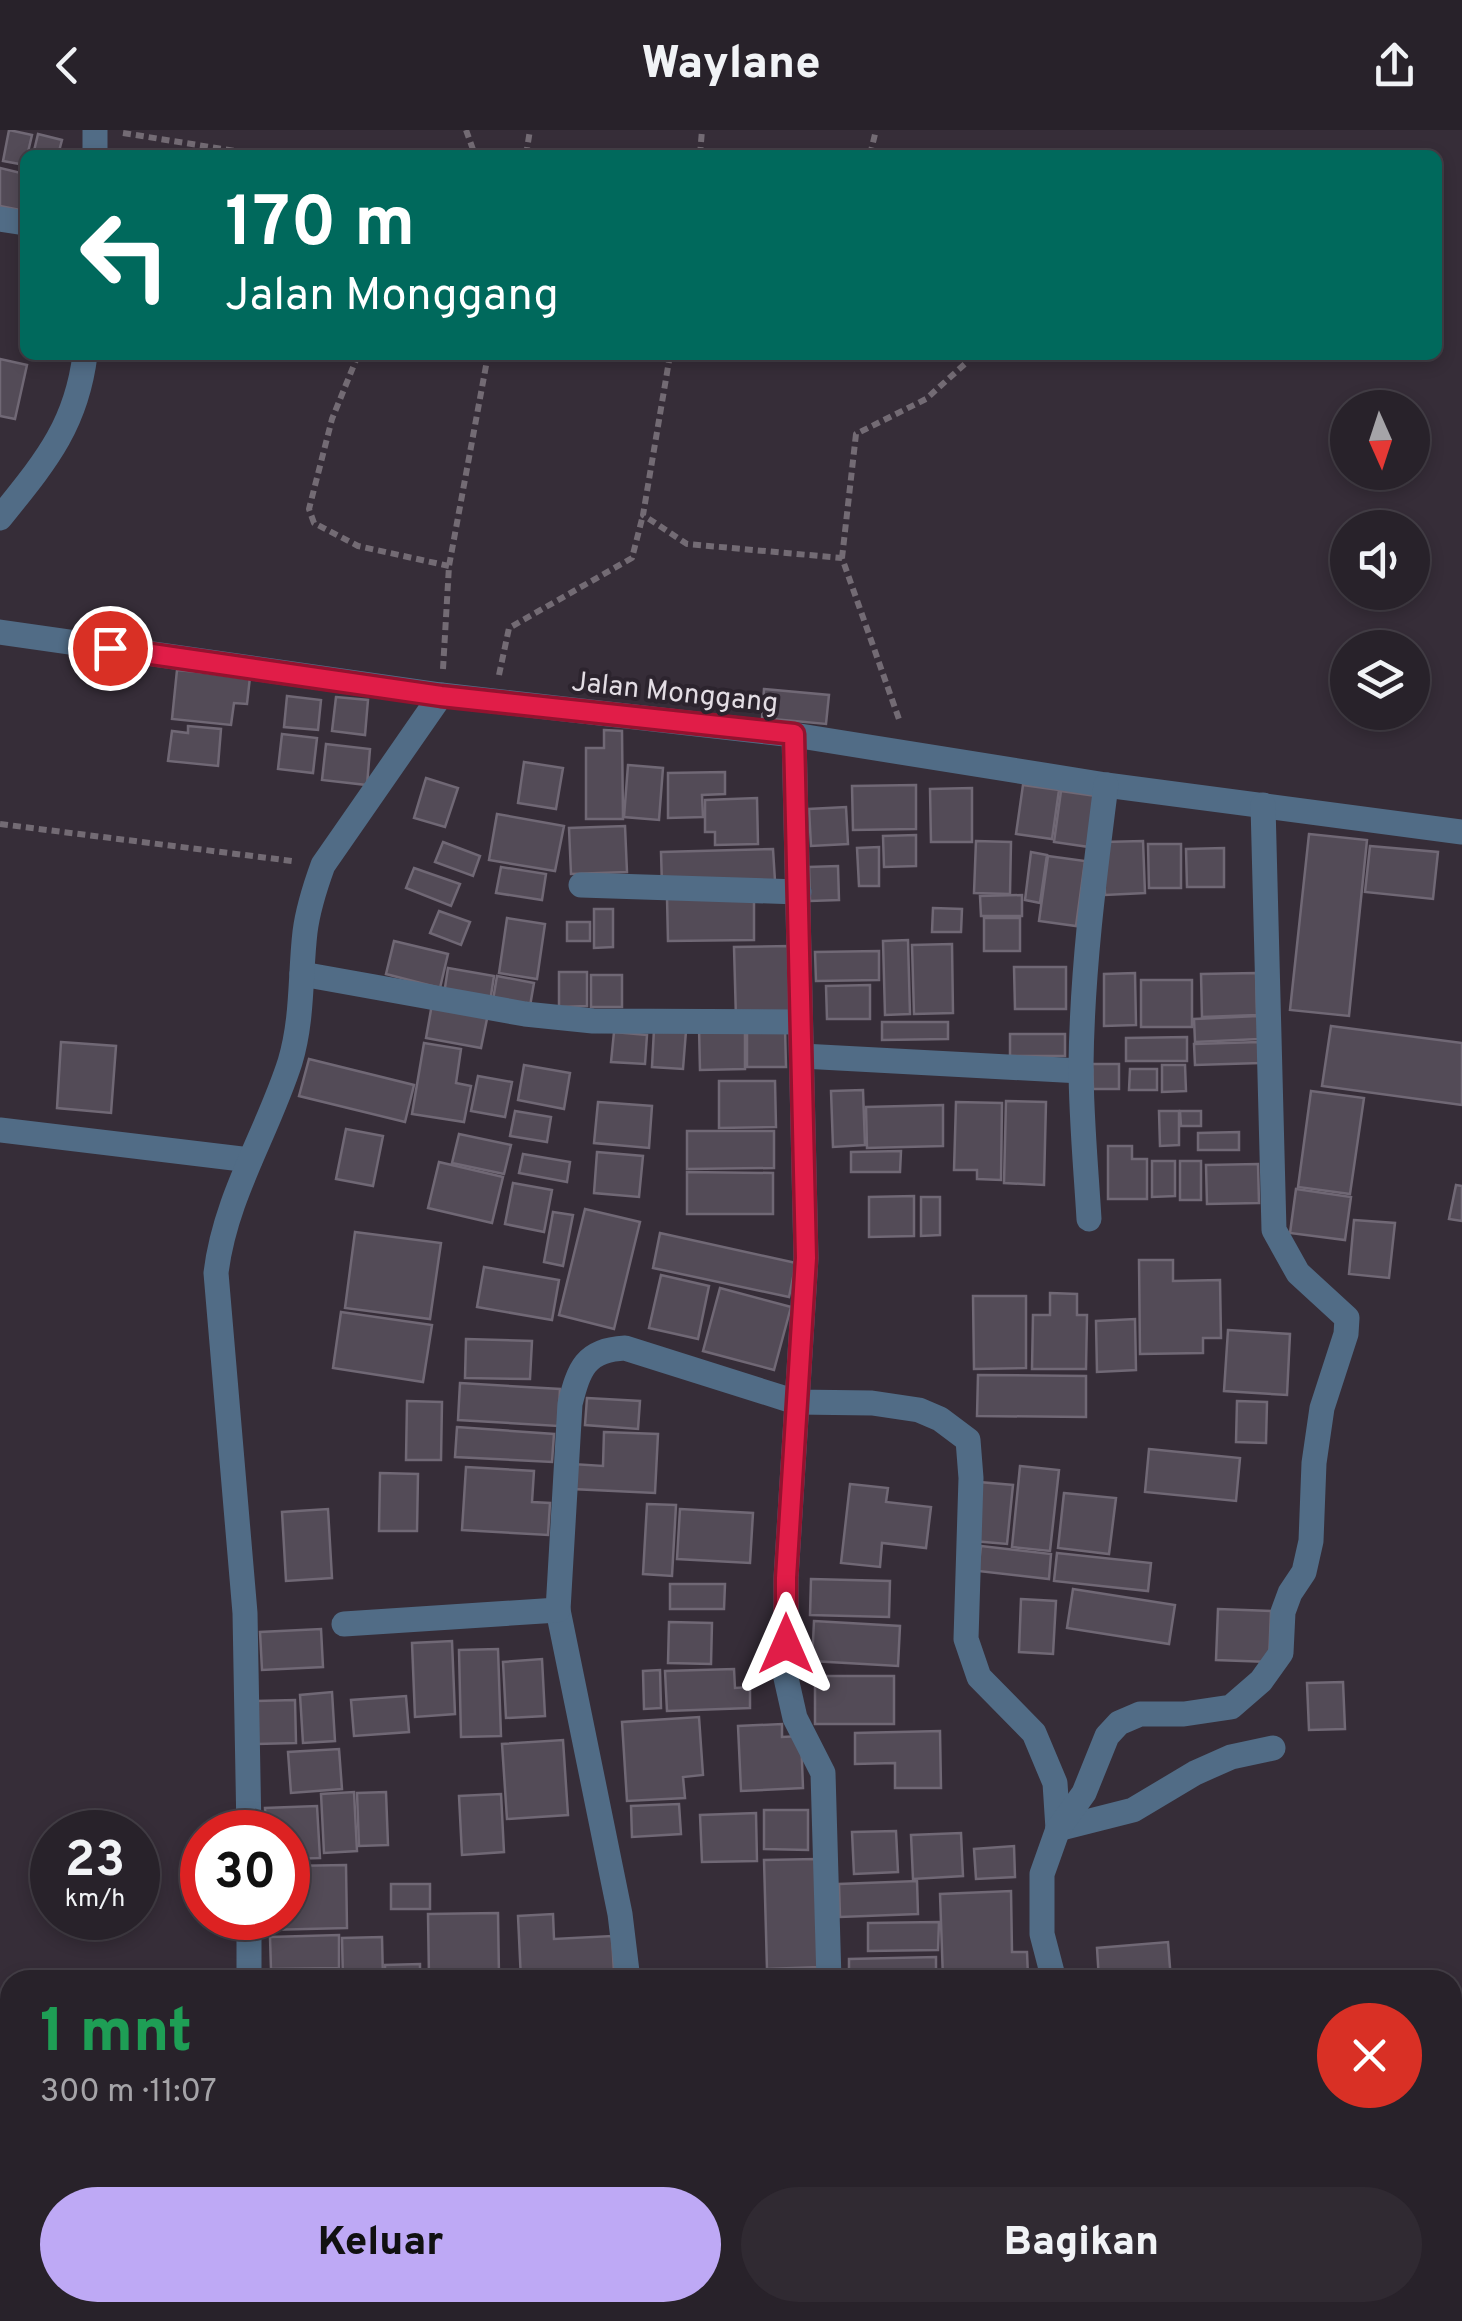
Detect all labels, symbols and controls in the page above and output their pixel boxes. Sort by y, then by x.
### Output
text: Waylane [641,37,821,94]
icon: back [40,38,95,93]
icon: share [1367,38,1422,93]
text: 170 m [225,182,415,271]
icon: left [60,190,190,320]
text: Jalan Monggang [225,269,559,326]
north arrow [1330,390,1430,490]
map controls [1330,390,1430,730]
button: sound [1330,510,1430,610]
pin [68,606,153,691]
icon: arrive [83,621,138,676]
button: layers [1330,630,1430,730]
street label: Jalan Monggang [570,665,780,723]
position arrow [734,1592,838,1696]
speed limit sign: 30 [180,1810,310,1940]
text: 23 [65,1831,125,1894]
text: km/h [65,1884,125,1916]
text: 1 mnt [40,1997,192,2073]
button: close [1317,2003,1422,2108]
text: 300 m · 11:07 [40,2073,217,2113]
button: Keluar [40,2187,721,2302]
button: Bagikan [741,2187,1422,2302]

